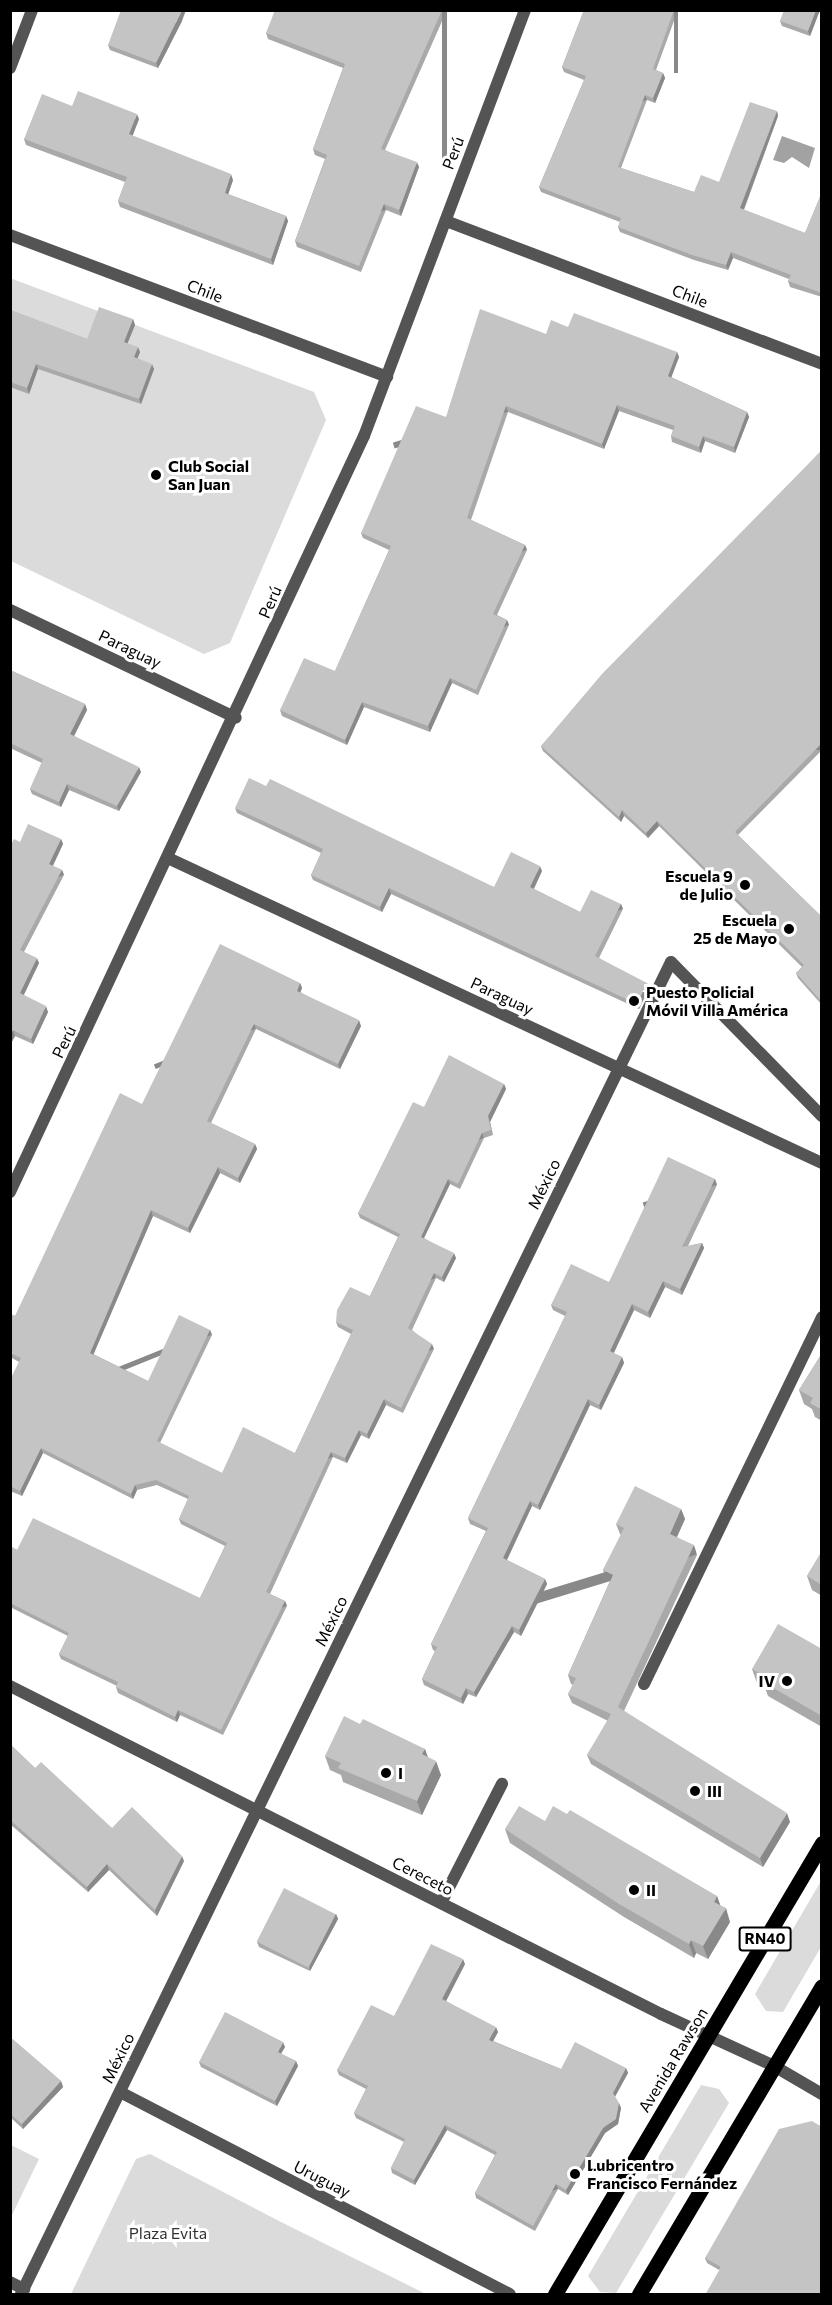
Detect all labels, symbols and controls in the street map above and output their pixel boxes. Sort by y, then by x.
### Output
street label: Perú [438,134,468,172]
street label: Chile [184,275,226,307]
street label: Chile [669,280,711,312]
place label: Club Social San Juan [168,456,249,494]
marker: Club Social San Juan [149,468,163,482]
street label: Perú [254,583,286,621]
street label: Paraguay [96,626,164,672]
place label: Escuela 9 de Julio [665,866,733,904]
marker: Escuela 9 de Julio [738,878,752,892]
place label: Escuela 25 de Mayo [693,910,777,948]
marker: Escuela 25 de Mayo [782,922,796,936]
street label: Paraguay [468,973,536,1019]
place label: Puesto Policial Móvil Villa América [646,982,788,1020]
marker: Puesto Policial Móvil Villa América [627,994,641,1008]
street label: Perú [48,1023,80,1061]
street label: México [524,1156,564,1212]
street label: México [311,1593,351,1649]
place label: IV [759,1671,775,1691]
marker: IV [780,1674,794,1688]
place label: I [398,1763,403,1783]
marker: I [379,1766,393,1780]
place label: III [707,1781,722,1801]
marker: III [688,1784,702,1798]
street label: Cereceto [389,1852,457,1900]
place label: II [646,1880,656,1900]
marker: II [627,1883,641,1897]
road number: RN40 [738,1927,792,1951]
street label: Avenida Rawson [634,2004,712,2116]
street label: México [98,2030,138,2086]
place label: Lubricentro Francisco Fernández [587,2155,737,2193]
street label: Uruguay [290,2157,354,2201]
marker: Lubricentro Francisco Fernández [568,2167,582,2181]
park label: Plaza Evita [129,2223,207,2243]

